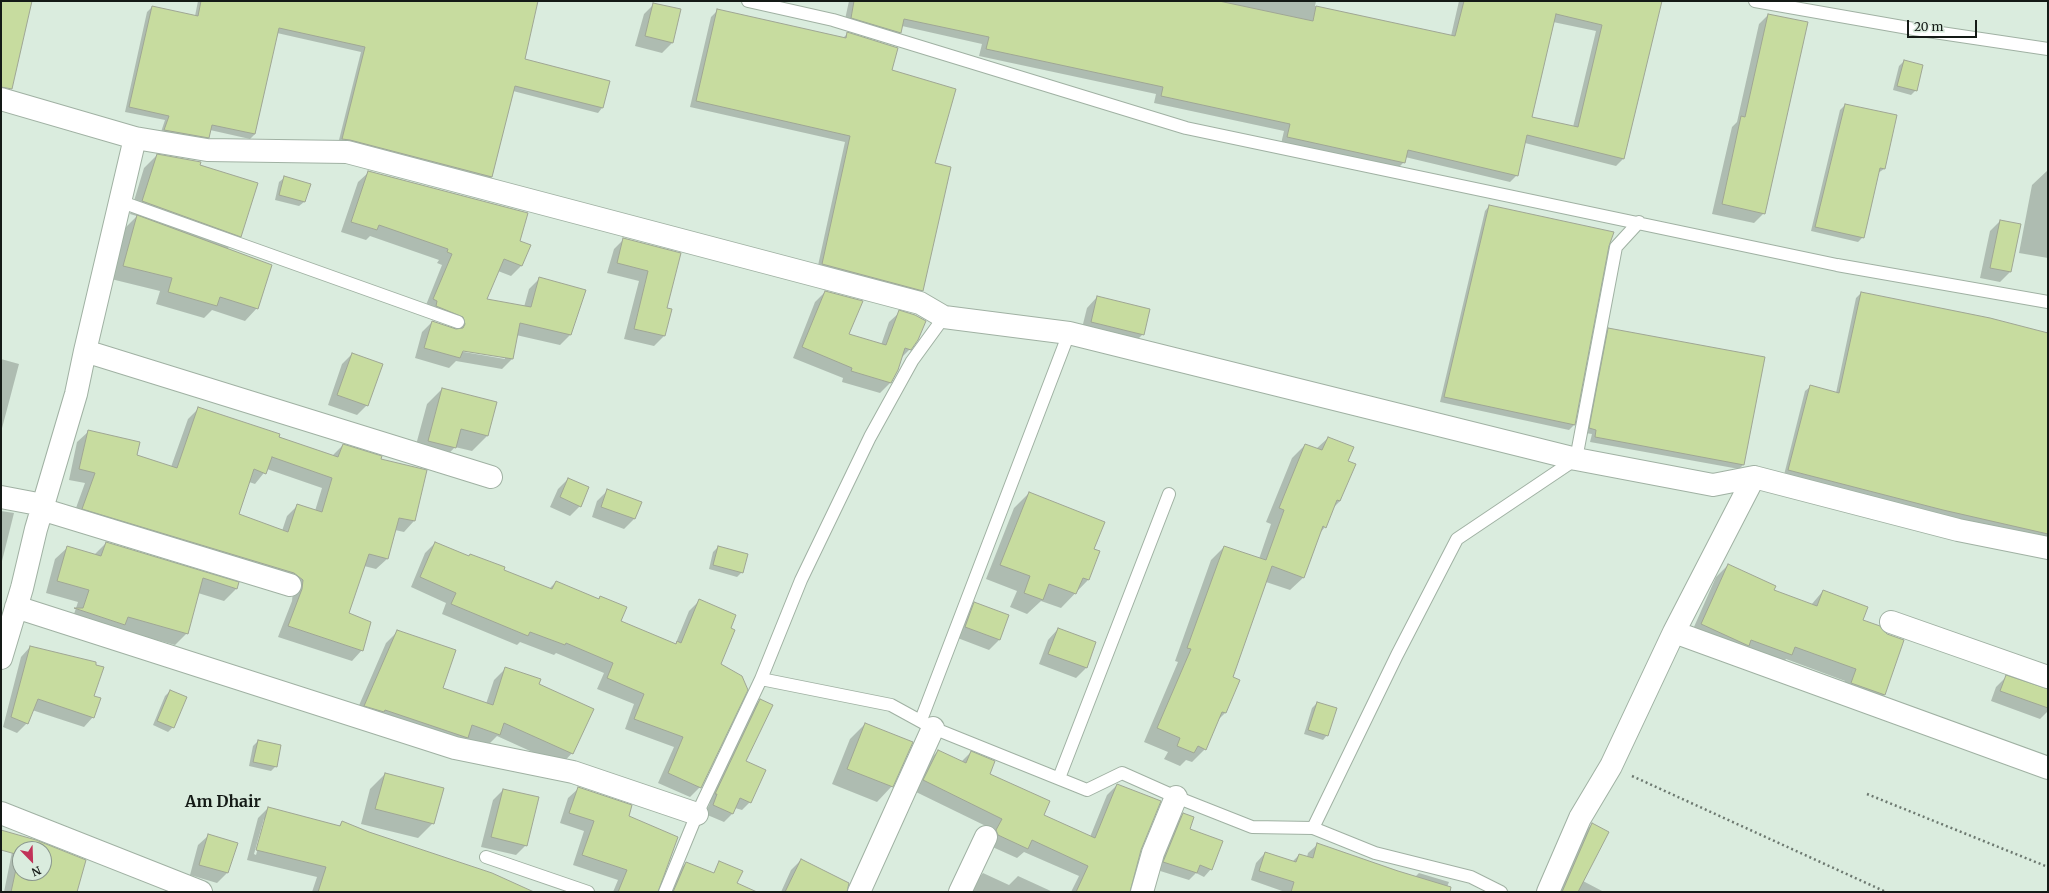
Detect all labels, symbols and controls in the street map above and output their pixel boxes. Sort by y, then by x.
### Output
scale bar [1909,12,1979,38]
text: 20 m [1914,19,1943,34]
district label: Am Dhair [185,792,261,812]
north arrow [12,841,52,881]
text: N [30,863,43,879]

